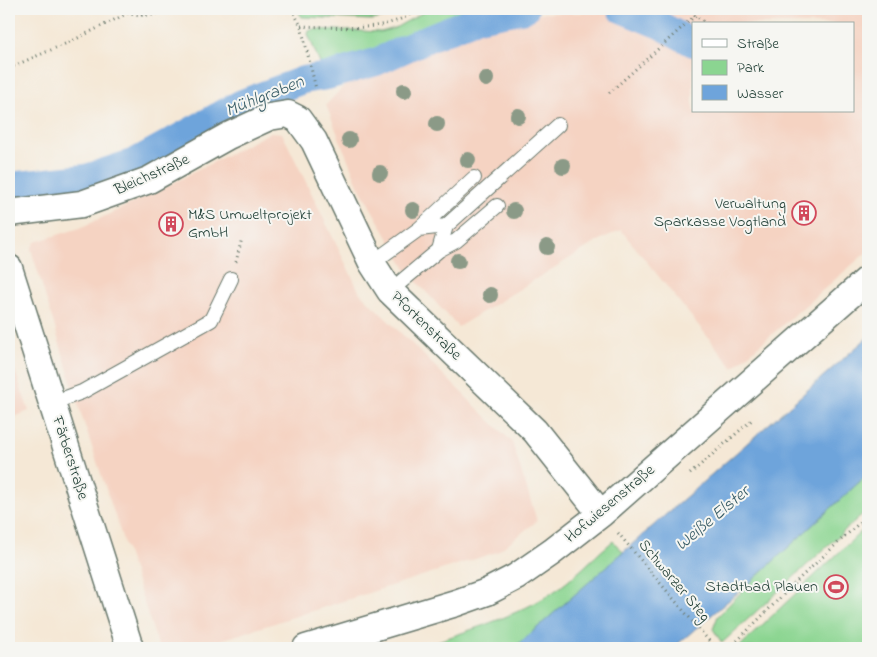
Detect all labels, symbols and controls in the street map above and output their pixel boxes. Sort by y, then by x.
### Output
legend [692,22,854,112]
text: Straße [737,33,779,55]
text: Park [737,57,765,79]
water label: Mühlgraben [222,69,309,125]
text: Wasser [737,83,784,105]
street label: Bleichstraße [110,147,194,203]
place label: Verwaltung Sparkasse Vogtland [654,192,786,234]
building icon: Verwaltung Sparkasse Vogtland [791,200,817,226]
place label: M&S Umweltprojekt GmbH [188,203,313,245]
building icon: M&S Umweltprojekt GmbH [158,211,184,237]
street label: Pfortenstraße [385,286,468,367]
street label: Färberstraße [45,412,95,504]
street label: Hofwiesenstraße [560,458,661,549]
water label: Weiße Elster [670,479,758,558]
street label: Schwarzer Steg [632,534,716,628]
sports icon: Stadtbad Plauen [823,574,849,600]
place label: Stadtbad Plauen [705,575,818,599]

